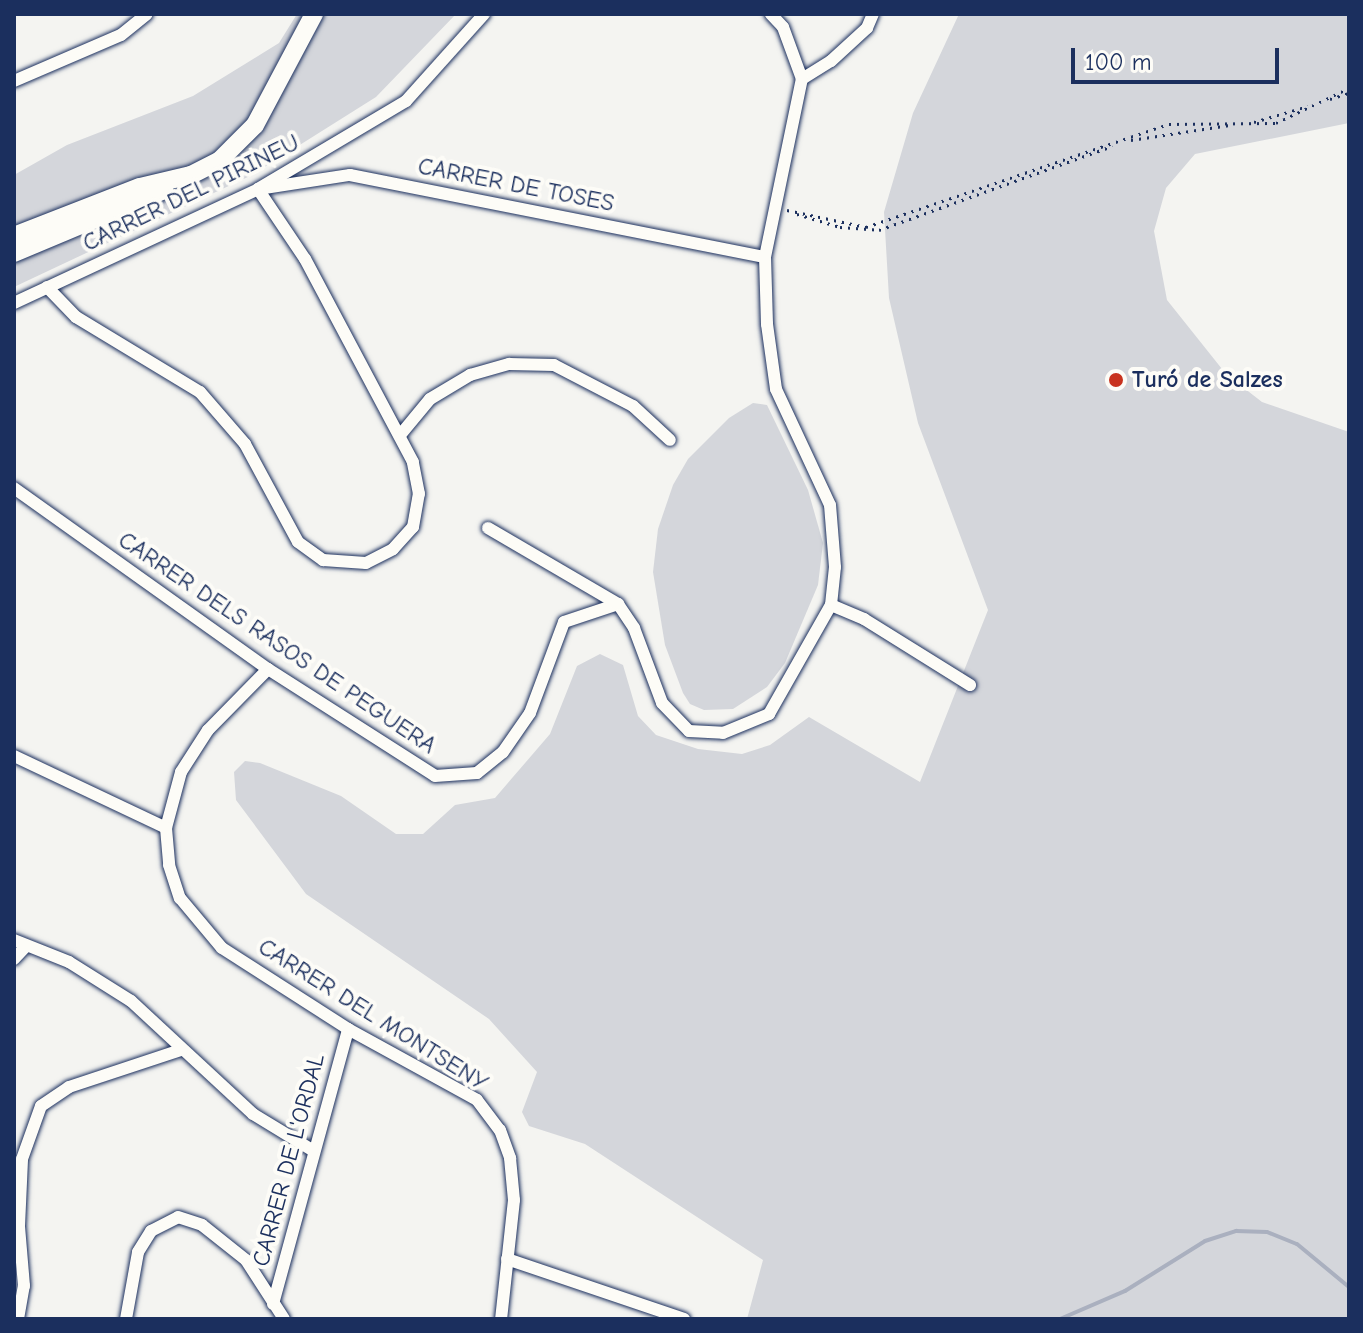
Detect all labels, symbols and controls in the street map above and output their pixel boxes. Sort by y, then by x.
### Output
scale bar [1075,32,1283,82]
text: 100 m [1085,48,1152,76]
street label: CARRER DEL PIRINEU [78,128,304,258]
street label: CARRER DE TOSES [415,152,617,218]
place label: Turó de Salzes [1132,366,1283,394]
marker: Turó de Salzes [1107,371,1125,389]
street label: CARRER DELS RASOS DE PEGUERA [113,526,441,760]
street label: CARRER DEL MONTSENY [253,933,493,1097]
street label: CARRER DE L'ORDAL [247,1050,331,1270]

